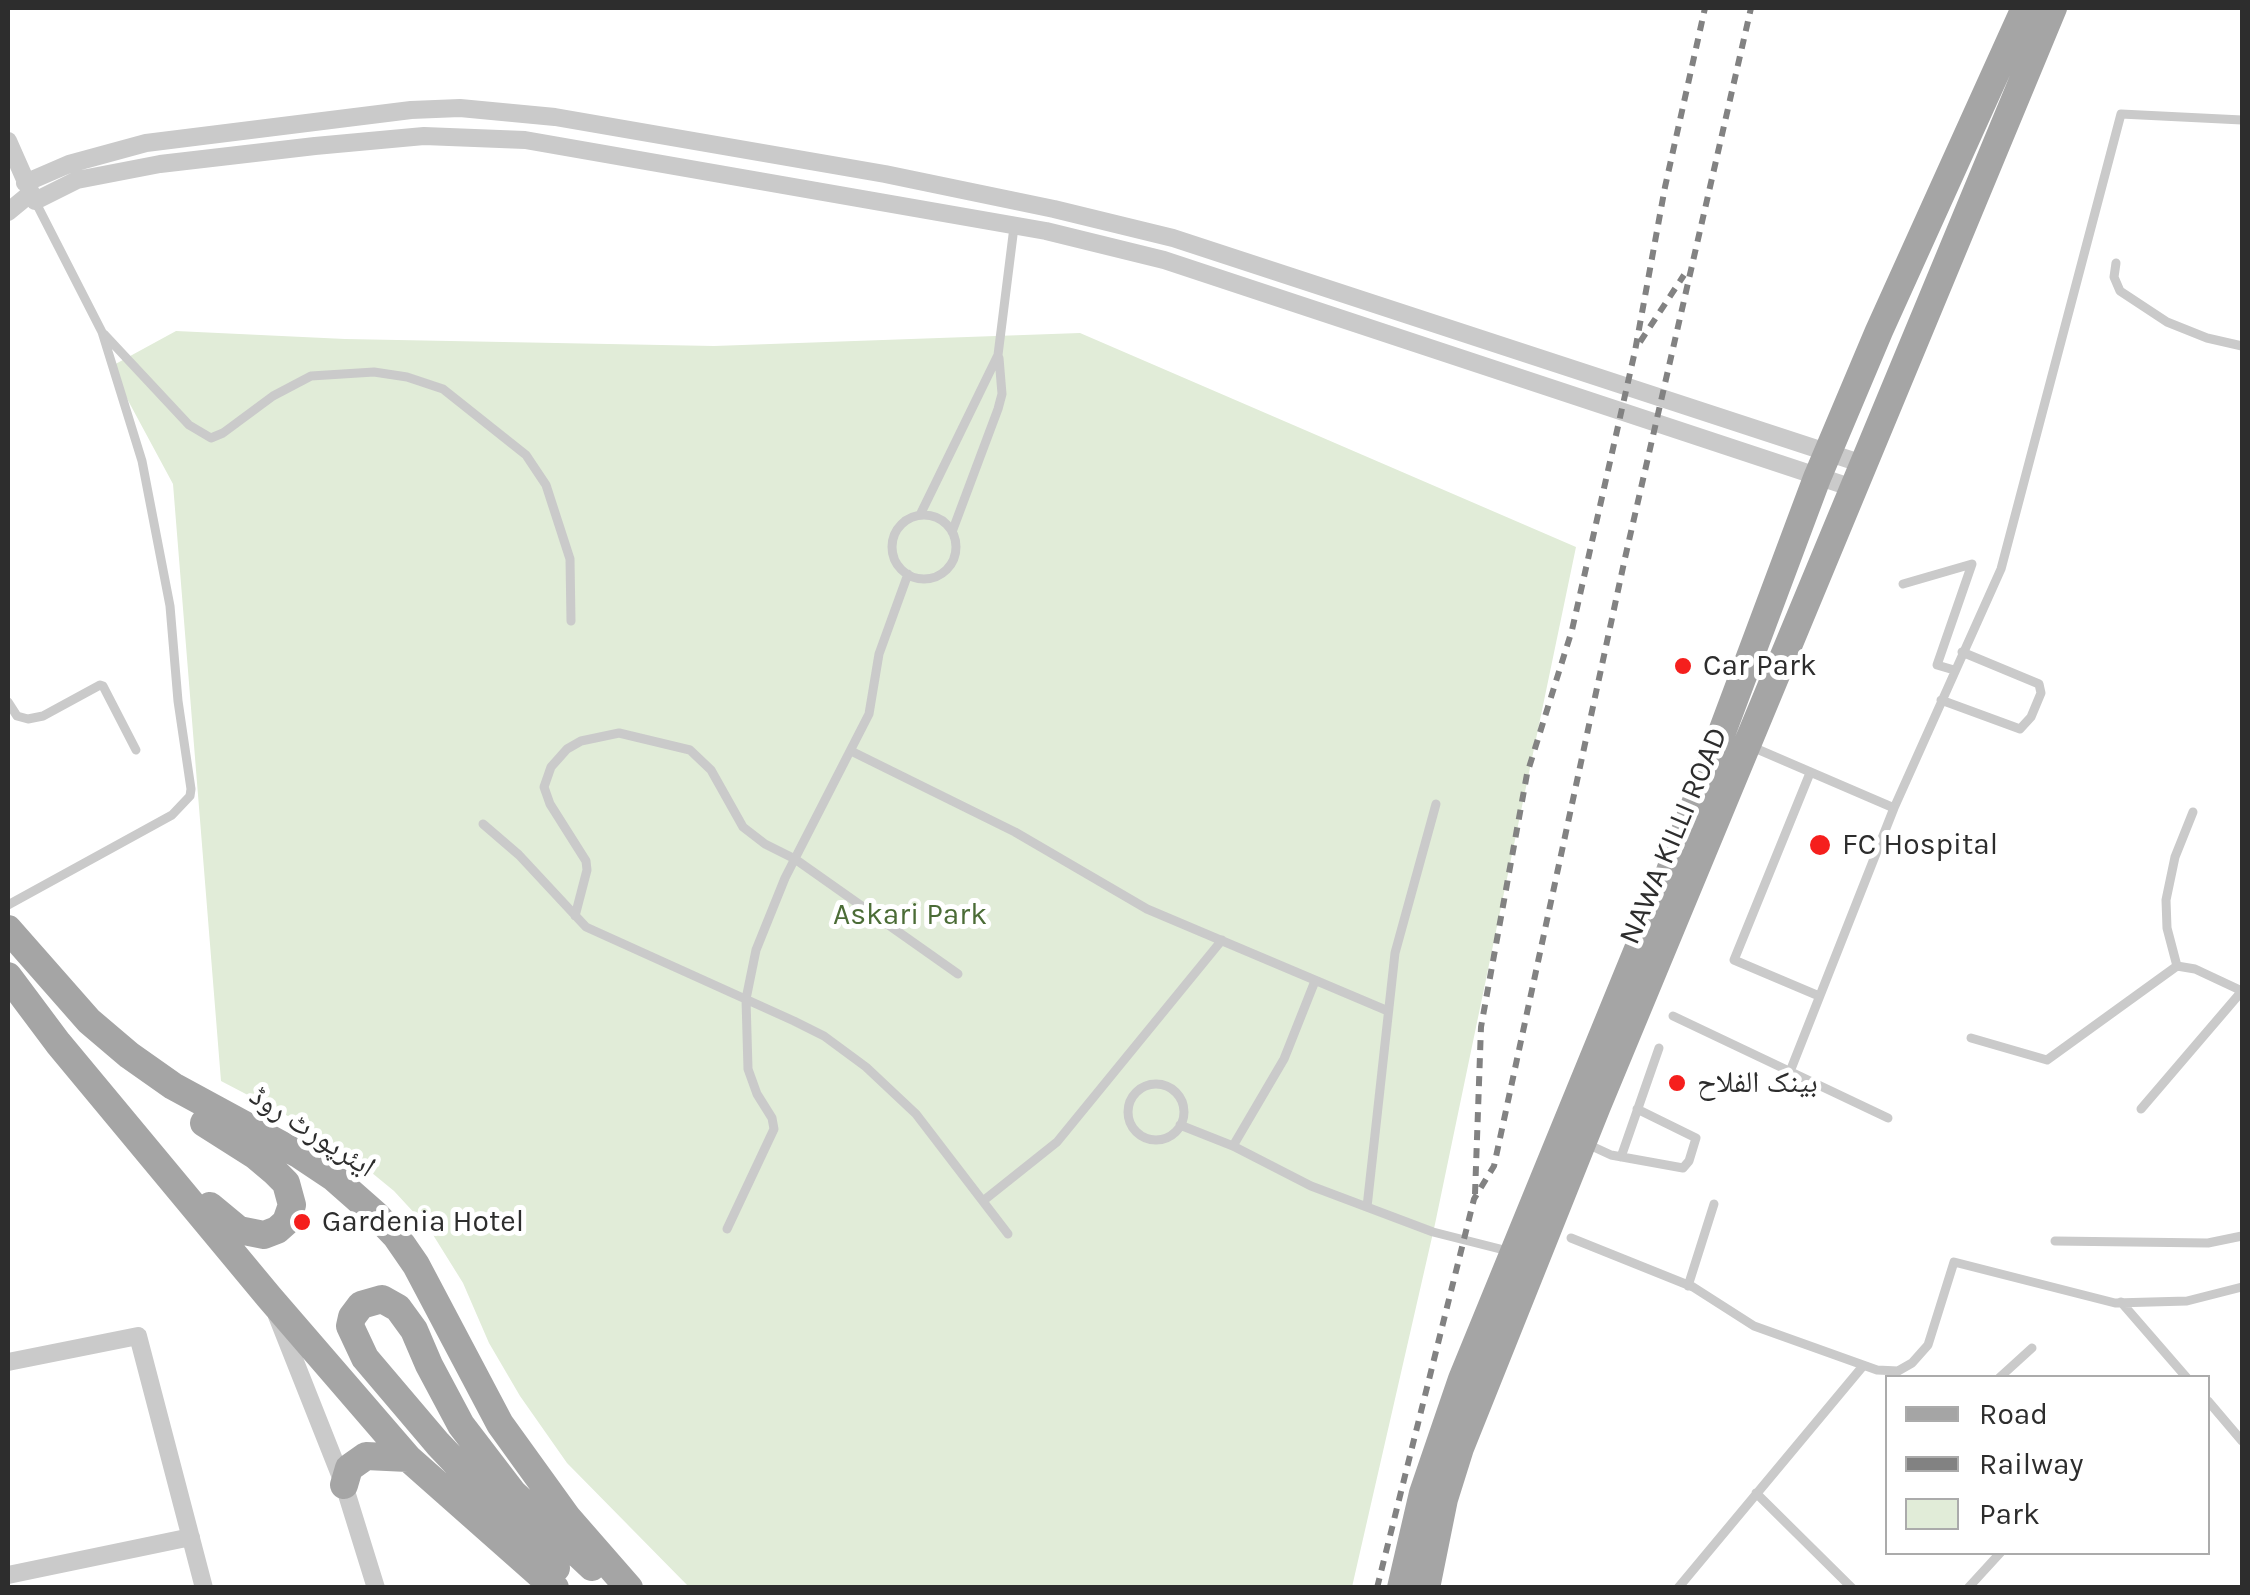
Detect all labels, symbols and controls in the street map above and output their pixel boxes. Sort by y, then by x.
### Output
place label: Car Park [1703,648,1817,684]
marker: Car Park [1672,655,1694,677]
street label: NAWA KILLI ROAD [1612,722,1736,950]
place label: FC Hospital [1842,827,1998,863]
marker: FC Hospital [1807,832,1833,858]
park label: Askari Park [833,897,987,933]
place label: بینک الفلاح [1697,1065,1818,1101]
marker: بینک الفلاح [1666,1072,1688,1094]
street label: ایئرپورٹ روڈ [242,1078,382,1186]
place label: Gardenia Hotel [322,1204,524,1240]
marker: Gardenia Hotel [291,1211,313,1233]
legend [1885,1375,2210,1555]
text: Road [1979,1396,2048,1432]
text: Railway [1979,1446,2083,1482]
text: Park [1979,1496,2040,1532]

